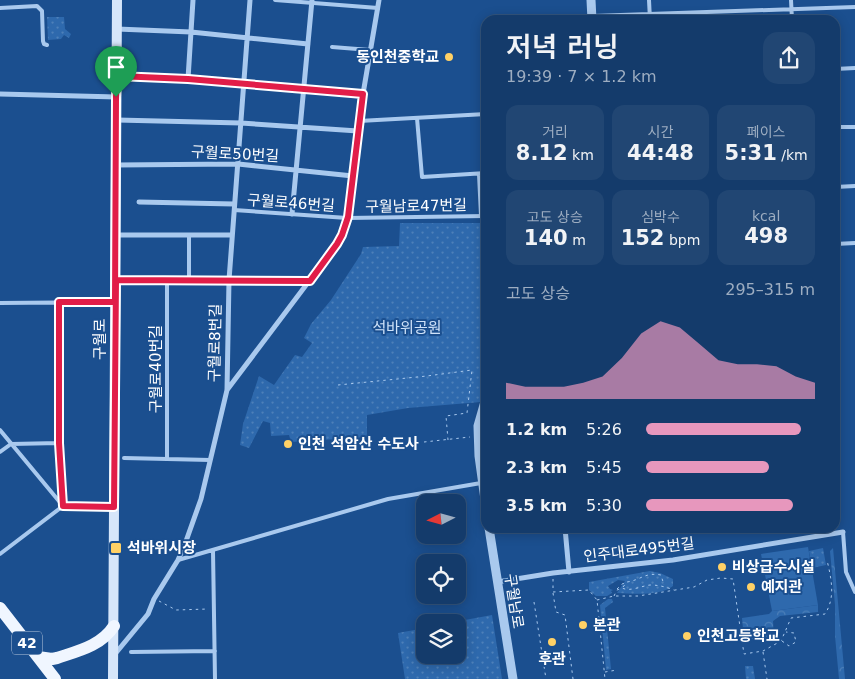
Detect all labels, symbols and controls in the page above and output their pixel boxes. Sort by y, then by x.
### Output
text: 저녁 러닝 [506,31,619,64]
button: share [763,32,815,84]
pin [95,46,137,97]
place label: 동인천중학교 [356,48,439,66]
marker: 동인천중학교 [443,51,455,63]
icon: arrive [102,53,130,81]
text: 19:39 · 7 × 1.2 km [506,67,657,86]
text: 거리 [542,124,568,140]
text: 시간 [648,124,673,140]
text: 페이스 [747,124,785,140]
text: 8.12 [516,141,568,165]
text: 44:48 [627,141,694,165]
text: 5:31 [725,141,777,165]
street label: 구월로50번길 [191,143,279,165]
text: km [568,147,594,163]
text: /km [777,147,808,163]
street label: 구월로46번길 [246,191,336,215]
street label: 구월남로47번길 [365,196,467,216]
text: kcal [752,208,780,224]
text: 고도 상승 [527,209,583,225]
text: 심박수 [641,209,680,225]
text: 498 [744,224,788,248]
text: 140 [524,226,568,250]
text: 152 [621,226,664,250]
text: m [568,232,586,248]
text: bpm [664,232,700,248]
text: 295–315 m [725,280,815,299]
text: 고도 상승 [506,284,570,303]
street label: 구월로8번길 [205,304,225,382]
street label: 구월로 [91,318,109,360]
park label: 석바위공원 [372,319,442,337]
street label: 구월로40번길 [147,325,165,413]
text: 1.2 km [506,420,567,439]
text: 5:26 [586,420,622,439]
place label: 인천 석암산 수도사 [298,435,419,453]
marker: 인천 석암산 수도사 [282,438,294,450]
text: 2.3 km [506,458,567,477]
text: 5:45 [586,458,622,477]
north arrow [416,494,466,544]
map controls [416,494,466,664]
text: 3.5 km [506,496,567,515]
text: 5:30 [586,496,622,515]
street label: 인주대로495번길 [583,534,695,566]
place label: 석바위시장 [127,539,196,557]
marker: 석바위시장 [109,541,123,555]
button: locate [416,554,466,604]
place label: 비상급수시설 [732,558,815,576]
marker: 비상급수시설 [716,561,728,573]
street label: 구월남로 [501,572,527,630]
place label: 예지관 [761,578,803,596]
marker: 예지관 [745,581,757,593]
button: layers [416,614,466,664]
place label: 본관 [593,616,621,634]
marker: 본관 [577,619,589,631]
place label: 인천고등학교 [697,627,780,645]
marker: 인천고등학교 [681,630,693,642]
road number: 42 [12,632,42,654]
marker: 후관 [546,636,558,648]
place label: 후관 [538,650,566,668]

